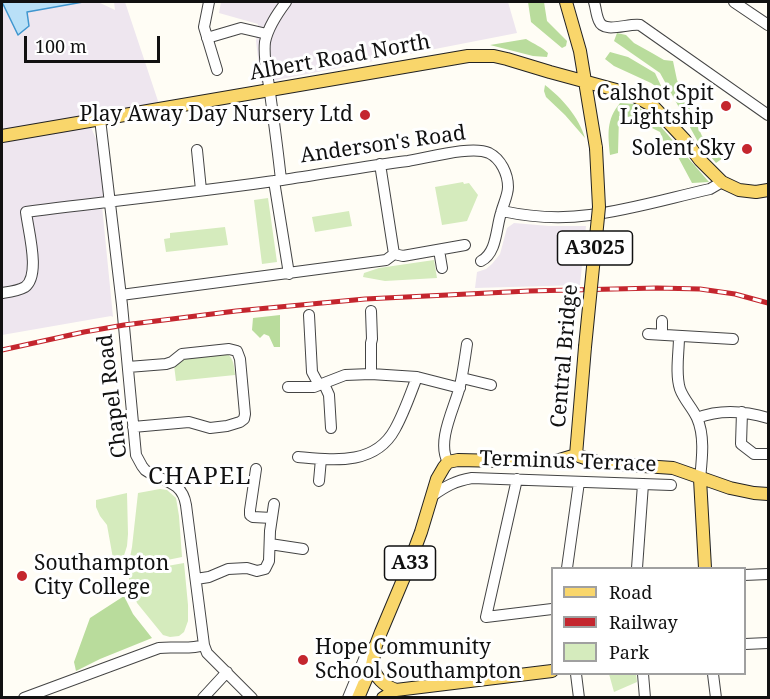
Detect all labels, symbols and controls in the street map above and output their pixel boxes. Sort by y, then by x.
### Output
scale bar [27,24,164,62]
street label: Albert Road North [248,30,432,86]
text: 100 m [35,34,87,58]
place label: Calshot Spit Lightship [597,81,714,131]
marker: Calshot Spit Lightship [719,99,733,113]
place label: Play Away Day Nursery Ltd [80,102,353,128]
marker: Play Away Day Nursery Ltd [358,108,372,122]
street label: Anderson's Road [299,121,467,169]
place label: Solent Sky [632,136,735,162]
marker: Solent Sky [740,142,754,156]
road number: A3025 [558,231,632,265]
street label: Central Bridge [546,283,584,429]
street label: Chapel Road [93,333,133,459]
street label: Terminus Terrace [479,446,657,478]
district label: CHAPEL [148,463,252,491]
road number: A33 [384,546,436,580]
place label: Southampton City College [34,551,169,601]
legend [551,567,746,675]
marker: Southampton City College [15,569,29,583]
text: Road [609,580,652,604]
text: Railway [609,610,678,634]
place label: Hope Community School Southampton [315,635,522,685]
text: Park [609,640,649,664]
marker: Hope Community School Southampton [296,653,310,667]

